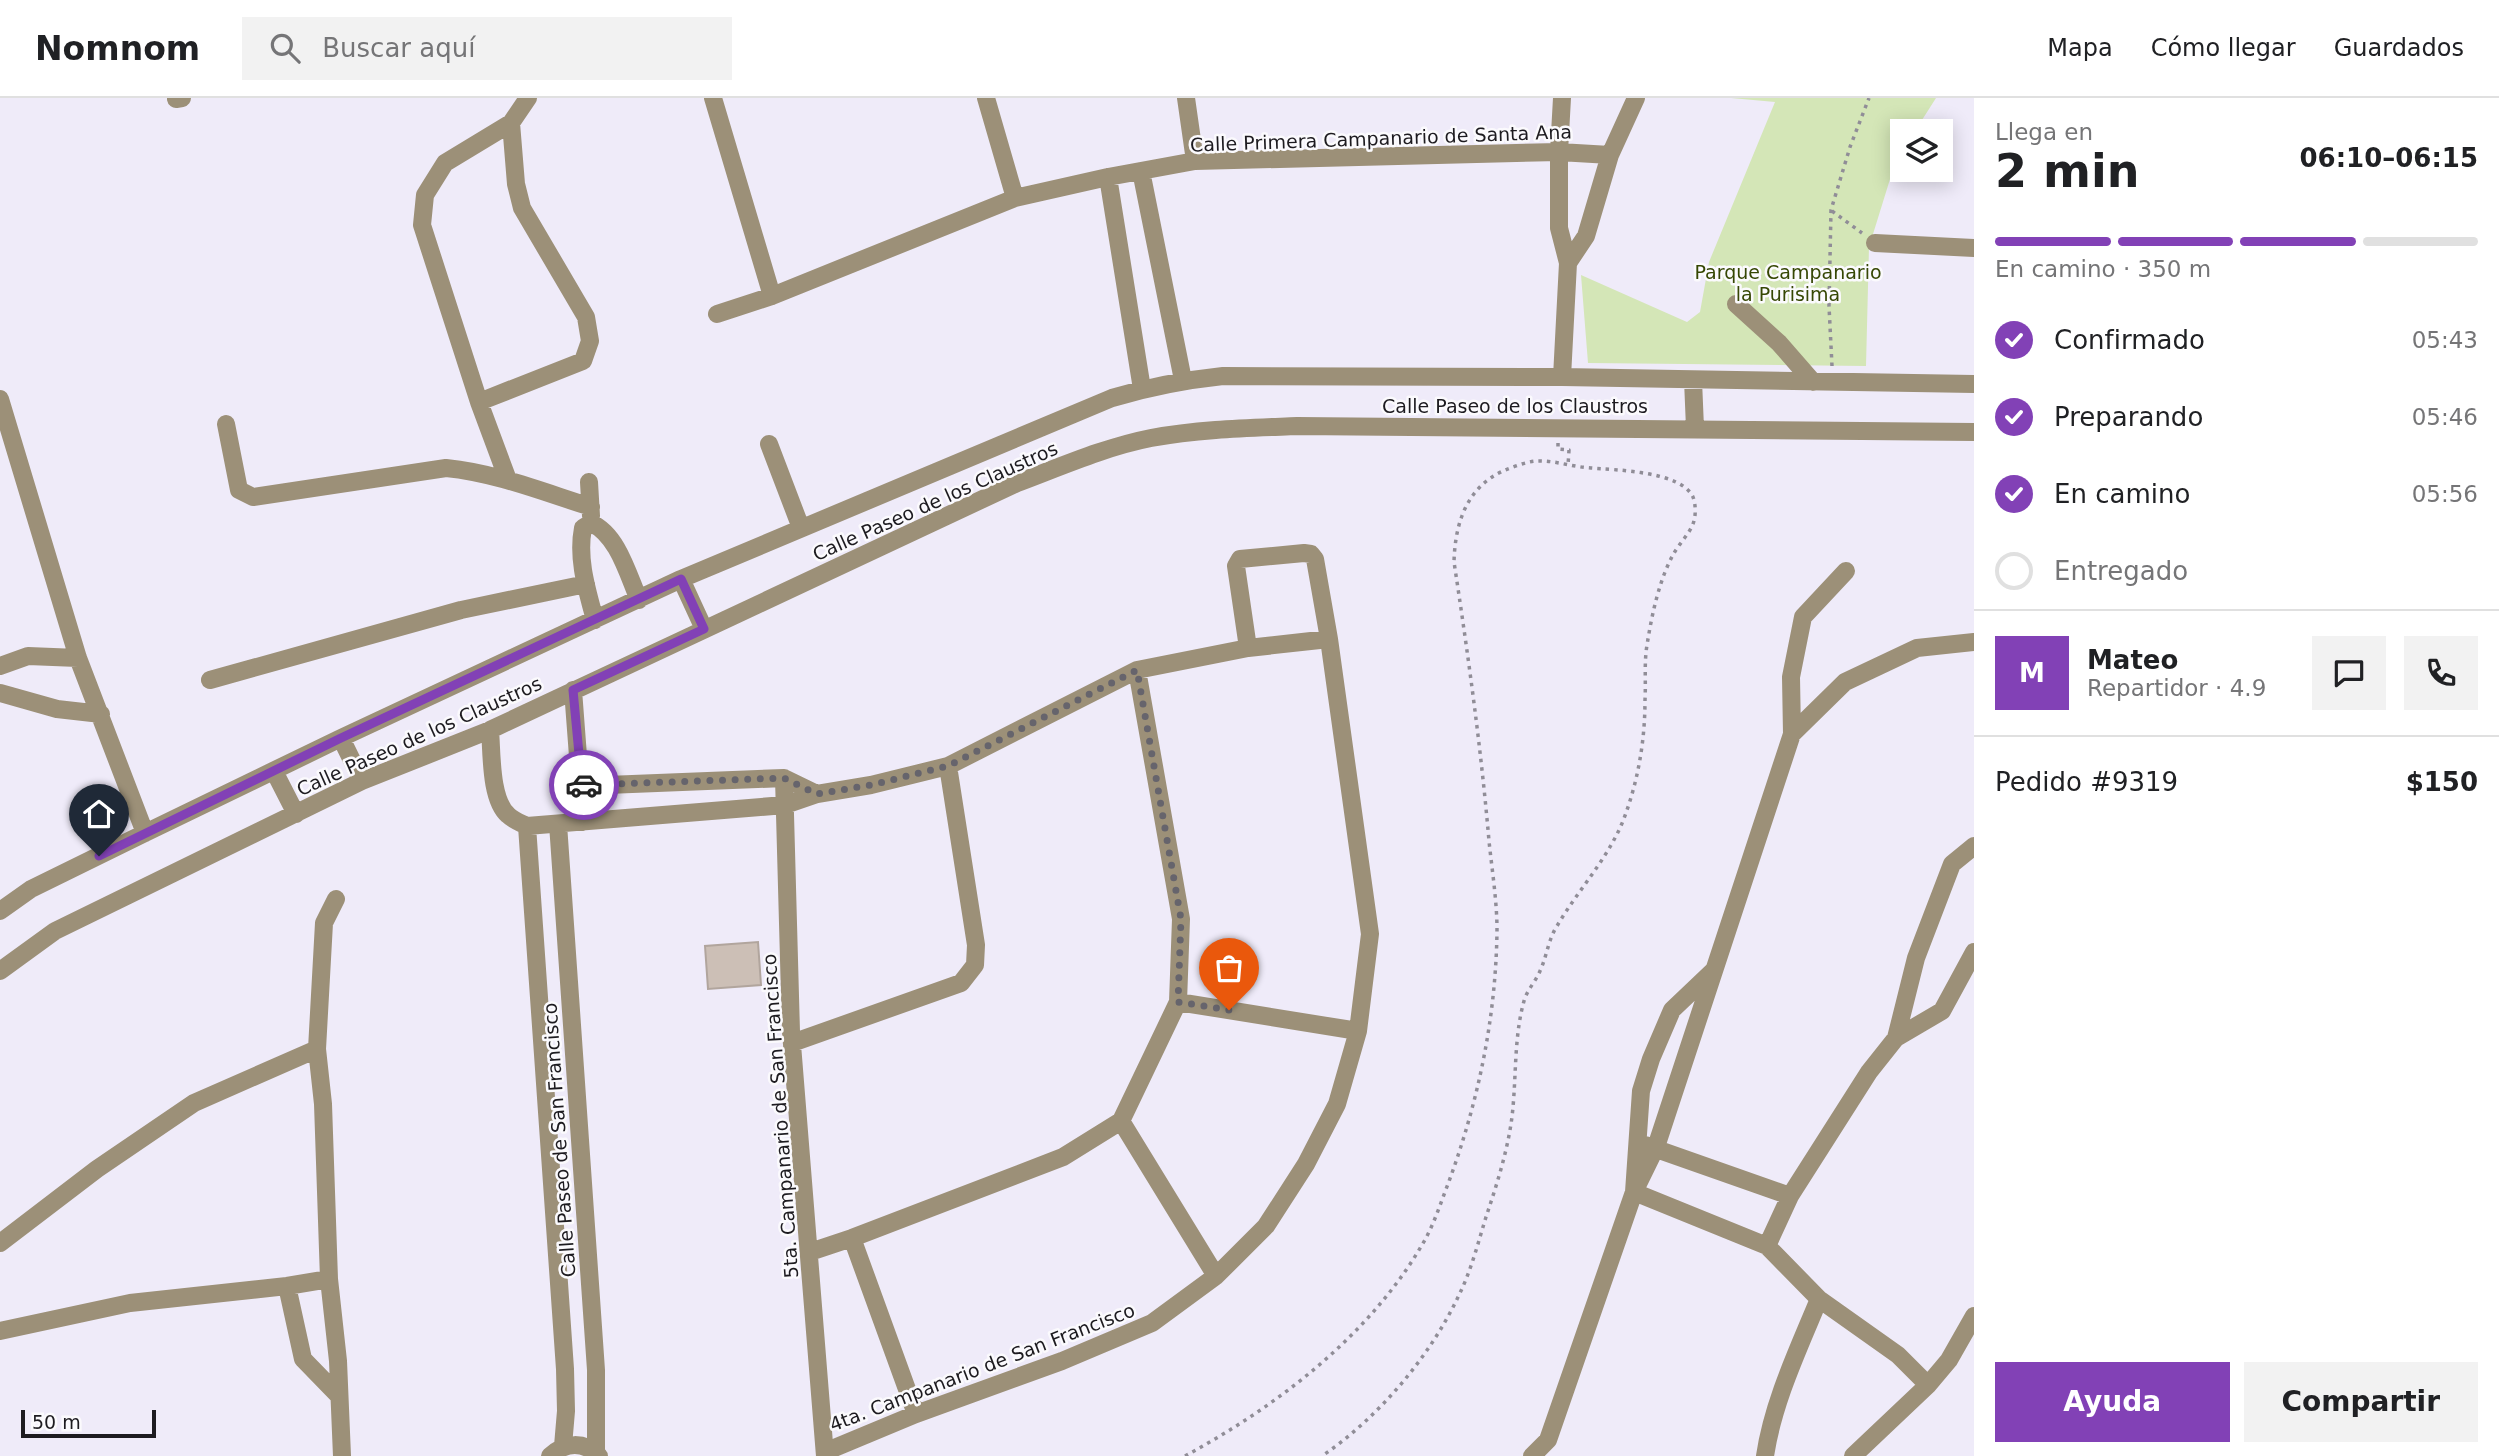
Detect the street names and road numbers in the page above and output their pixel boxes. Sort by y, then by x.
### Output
street label: Calle Primera Campanario de Santa Ana [1190,120,1572,156]
street label: Calle Paseo de los Claustros [1382,395,1648,417]
street label: Calle Paseo de los Claustros [809,437,1061,565]
street label: Calle Paseo de los Claustros [293,672,545,800]
street label: 5ta. Campanario de San Francisco [758,953,802,1279]
street label: Calle Paseo de San Francisco [538,1002,580,1278]
street label: 4ta. Campanario de San Francisco [826,1298,1138,1436]

